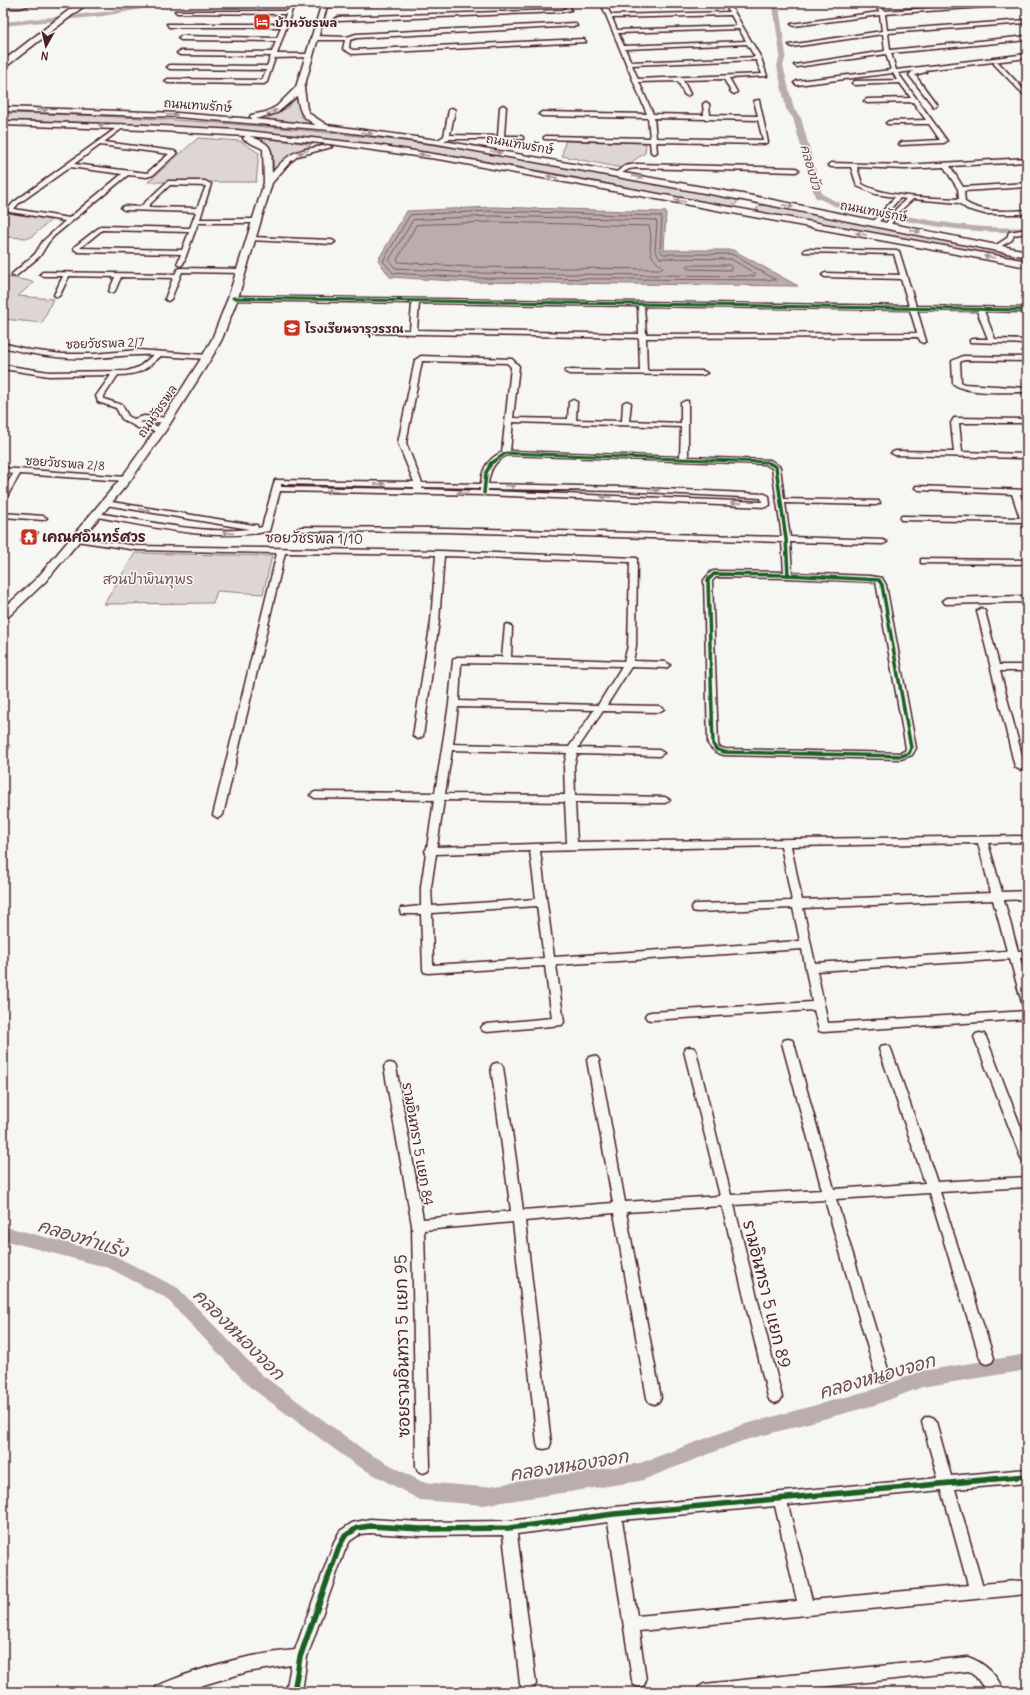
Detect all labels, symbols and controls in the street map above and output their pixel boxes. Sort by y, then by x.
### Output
hotel icon: บ้านวัชรพล [252,12,272,32]
place label: บ้านวัชรพล [275,15,337,30]
north arrow [26,26,66,66]
text: N [40,48,49,63]
street label: ถนนเทพรักษ์ [163,95,234,115]
one-way arrow [36,107,49,113]
one-way arrow [267,109,278,115]
one-way arrow [166,111,178,118]
one-way arrow [98,122,110,129]
one-way arrow [361,129,374,136]
street label: ถนนเทพรักษ์ [485,131,556,158]
water label: คลองบัว [796,142,826,193]
one-way arrow [297,149,309,155]
one-way arrow [490,149,502,155]
one-way arrow [418,151,430,157]
one-way arrow [546,174,558,180]
one-way arrow [632,174,644,180]
street label: ถนนเทพรักษ์ [839,197,910,225]
one-way arrow [674,198,686,204]
one-way arrow [782,203,794,209]
one-way arrow [909,229,922,235]
one-way arrow [855,231,867,237]
one-way arrow [982,254,995,260]
school or university icon: โรงเรียนจารุวรรณ [282,318,302,338]
place label: โรงเรียนจารุวรรณ [304,321,404,338]
street label: ซอยวัชรพล 2/7 [65,334,145,352]
street label: ถนนวัชรพล [134,382,180,440]
street label: ซอยวัชรพล 2/8 [25,453,105,473]
one-way arrow [374,480,386,487]
one-way arrow [504,482,516,489]
one-way arrow [326,487,338,494]
one-way arrow [648,487,661,493]
one-way arrow [455,490,468,496]
one-way arrow [599,494,612,500]
one-way arrow [729,500,742,506]
one-way arrow [139,507,151,513]
temple icon: เคณศอินทร์ศวร [19,527,39,547]
place label: เคณศอินทร์ศวร [42,527,146,546]
street label: ซอยวัชรพล 1/10 [265,528,363,548]
one-way arrow [222,529,234,536]
park label: สวนป่าพินทุพร [103,570,193,589]
street label: รามอินทรา 5 แยก 84 [398,1081,438,1207]
water label: คลองท่าแร้ง [35,1213,132,1263]
street label: รามอินทรา 5 แยก 89 [738,1218,796,1370]
street label: ซอยรามอินทรา 5 แยก 95 [389,1254,415,1438]
water label: คลองหนองจอก [188,1283,290,1385]
water label: คลองหนองจอก [816,1348,939,1404]
water label: คลองหนองจอก [508,1444,631,1486]

